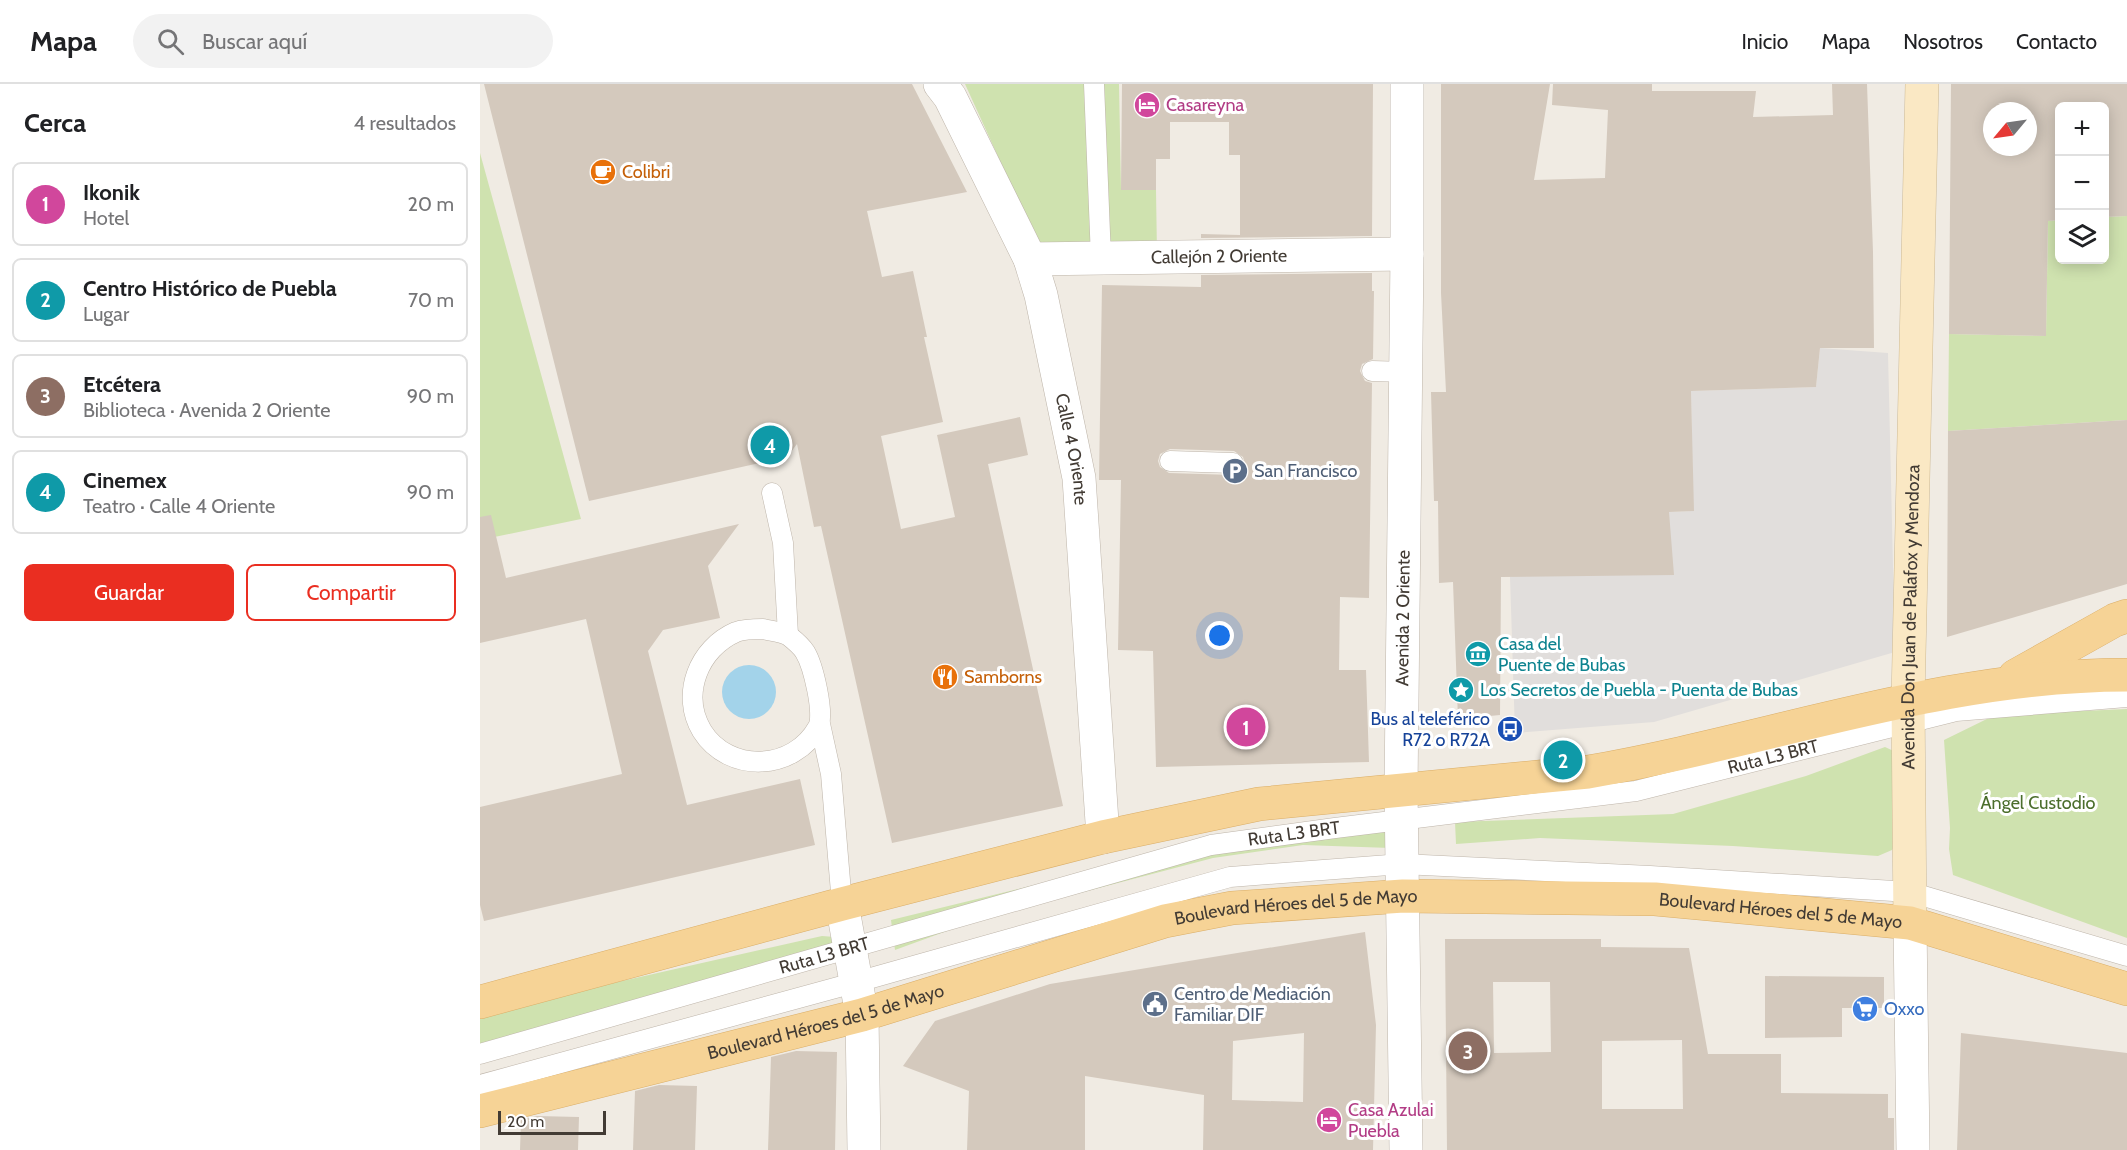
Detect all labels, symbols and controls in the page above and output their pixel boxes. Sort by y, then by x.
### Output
search box [133,14,553,68]
text: Mapa [30,24,97,58]
icon: search [154,25,187,58]
text: Buscar aquí [202,28,307,55]
text: Inicio [1741,29,1788,54]
text: Mapa [1821,29,1870,54]
text: Nosotros [1903,29,1983,54]
text: Contacto [2016,29,2097,54]
hotel icon: Casareyna [1132,90,1162,120]
place label: Casareyna [1166,94,1245,116]
north arrow [1983,102,2037,156]
map controls [2055,102,2109,264]
button: + [2055,102,2109,156]
text: Cerca [24,107,86,139]
text: 4 resultados [354,111,456,135]
button: − [2055,156,2109,210]
cafe icon: Colibri [588,157,618,187]
place label: Colibri [622,161,670,183]
text: Ikonik [83,179,140,206]
text: 1 [42,192,49,216]
text: 20 m [408,192,454,216]
text: Hotel [83,206,129,230]
button: layers [2055,210,2109,264]
street label: Callejón 2 Oriente [1151,245,1287,268]
text: Centro Histórico de Puebla [83,275,337,302]
text: 2 [40,288,51,312]
text: 70 m [408,288,454,312]
text: Lugar [83,302,129,326]
text: Etcétera [83,371,161,398]
text: 3 [40,384,51,408]
text: 90 m [407,384,454,408]
street label: Calle 4 Oriente [1051,391,1092,506]
text: Biblioteca · Avenida 2 Oriente [83,398,330,422]
pin: 4 [750,422,790,468]
parking icon: San Francisco [1220,456,1250,486]
place label: San Francisco [1254,460,1358,482]
street label: Avenida Don Juan de Palafox y Mendoza [1897,464,1924,770]
text: Cinemex [83,467,167,494]
text: 4 [39,480,52,504]
text: 90 m [407,480,454,504]
text: Teatro · Calle 4 Oriente [83,494,275,518]
street label: Avenida 2 Oriente [1391,550,1415,686]
button: Guardar [24,564,234,621]
button: Compartir [246,564,456,621]
your location [1205,621,1234,650]
place label: Casa del Puente de Bubas [1498,633,1625,676]
museum icon: Casa del Puente de Bubas [1463,639,1493,669]
restaurant icon: Samborns [930,662,960,692]
place label: Samborns [964,666,1042,688]
place icon: Los Secretos de Puebla - Puenta de Bubas [1446,675,1476,705]
place label: Los Secretos de Puebla - Puenta de Bubas [1480,679,1798,701]
pin: 1 [1226,704,1266,750]
place label: Bus al teleférico R72 o R72A [1370,708,1490,751]
bus stop icon: Bus al teleférico R72 o R72A [1495,714,1525,744]
street label: Ruta L3 BRT [1725,735,1821,779]
pin: 2 [1544,738,1582,782]
park label: Ángel Custodio [1981,792,2096,814]
street label: Ruta L3 BRT [1247,816,1342,851]
street label: Boulevard Héroes del 5 de Mayo [1172,885,1418,930]
street label: Boulevard Héroes del 5 de Mayo [1658,888,1903,933]
street label: Ruta L3 BRT [777,932,872,979]
street label: Boulevard Héroes del 5 de Mayo [705,979,947,1064]
place label: Centro de Mediación Familiar DIF [1174,983,1331,1026]
public building icon: Centro de Mediación Familiar DIF [1140,989,1170,1019]
supermarket icon: Oxxo [1850,994,1880,1024]
place label: Oxxo [1884,998,1924,1020]
pin: 3 [1448,1028,1488,1074]
place label: Casa Azulai Puebla [1348,1099,1434,1142]
hotel icon: Casa Azulai Puebla [1314,1105,1344,1135]
scale bar [498,1108,606,1136]
text: 20 m [507,1112,544,1131]

